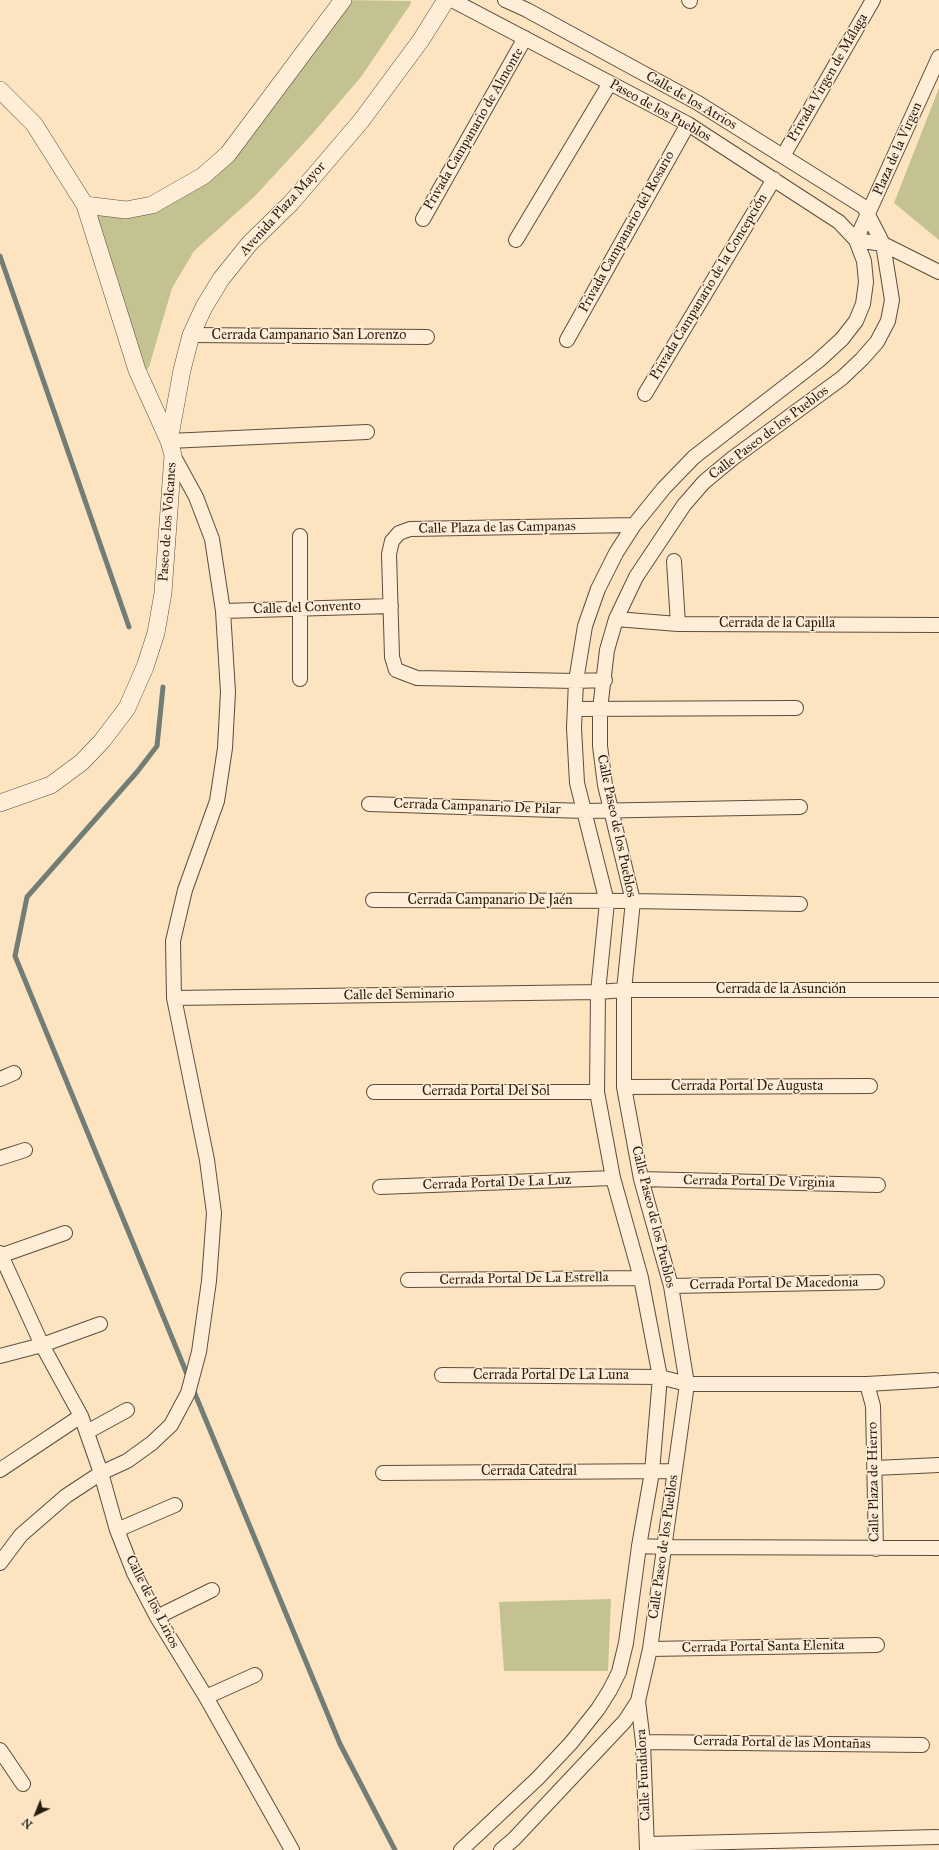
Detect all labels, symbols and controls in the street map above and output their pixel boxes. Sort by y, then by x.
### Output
street label: Privada Virgen de Málaga [784,11,872,145]
street label: Privada Campanario de Almonte [421,45,527,213]
street label: Calle de los Atrios [643,68,739,134]
street label: Paseo de los Pueblos [606,76,714,146]
street label: Plaza de la Virgen [870,100,926,198]
street label: Privada Campanario del Rosario [576,148,678,316]
street label: Avenida Plaza Mayor [236,159,330,259]
street label: Privada Campanario de la Concepción [647,191,771,383]
street label: Cerrada Campanario San Lorenzo [212,328,406,344]
street label: Calle Paseo de los Pueblos [706,383,832,483]
street label: Paseo de los Volcanes [155,462,181,582]
street label: Calle Plaza de las Campanas [418,518,576,538]
street label: Calle del Convento [253,598,361,618]
street label: Cerrada de la Capilla [719,616,835,632]
street label: Calle Paseo de los Pueblos [593,753,639,899]
street label: Cerrada Campanario De Pilar [393,796,561,818]
street label: Cerrada Campanario De Jaén [407,893,573,909]
street label: Cerrada de la Asunción [716,982,846,998]
street label: Calle del Seminario [344,986,454,1004]
street label: Cerrada Portal De Augusta [671,1079,823,1095]
street label: Cerrada Portal Del Sol [422,1084,550,1100]
street label: Calle Paseo de los Pueblos [627,1144,679,1290]
street label: Cerrada Portal De La Luz [422,1172,572,1194]
street label: Cerrada Portal De Virginia [683,1172,835,1192]
street label: Cerrada Portal De La Estrella [439,1269,609,1289]
street label: Cerrada Portal De Macedonia [689,1274,859,1294]
street label: Cerrada Portal De La Luna [473,1368,629,1384]
street label: Calle Plaza de Hierro [865,1422,883,1542]
street label: Cerrada Catedral [481,1464,577,1480]
street label: Calle Paseo de los Pueblos [646,1474,682,1620]
street label: Calle de los Lirios [121,1553,183,1651]
street label: Cerrada Portal Santa Elenita [682,1637,844,1657]
street label: Calle Fundidora [633,1729,655,1821]
street label: Cerrada Portal de las Montañas [693,1733,871,1753]
north arrow [16,1794,56,1834]
text: N [20,1815,35,1831]

